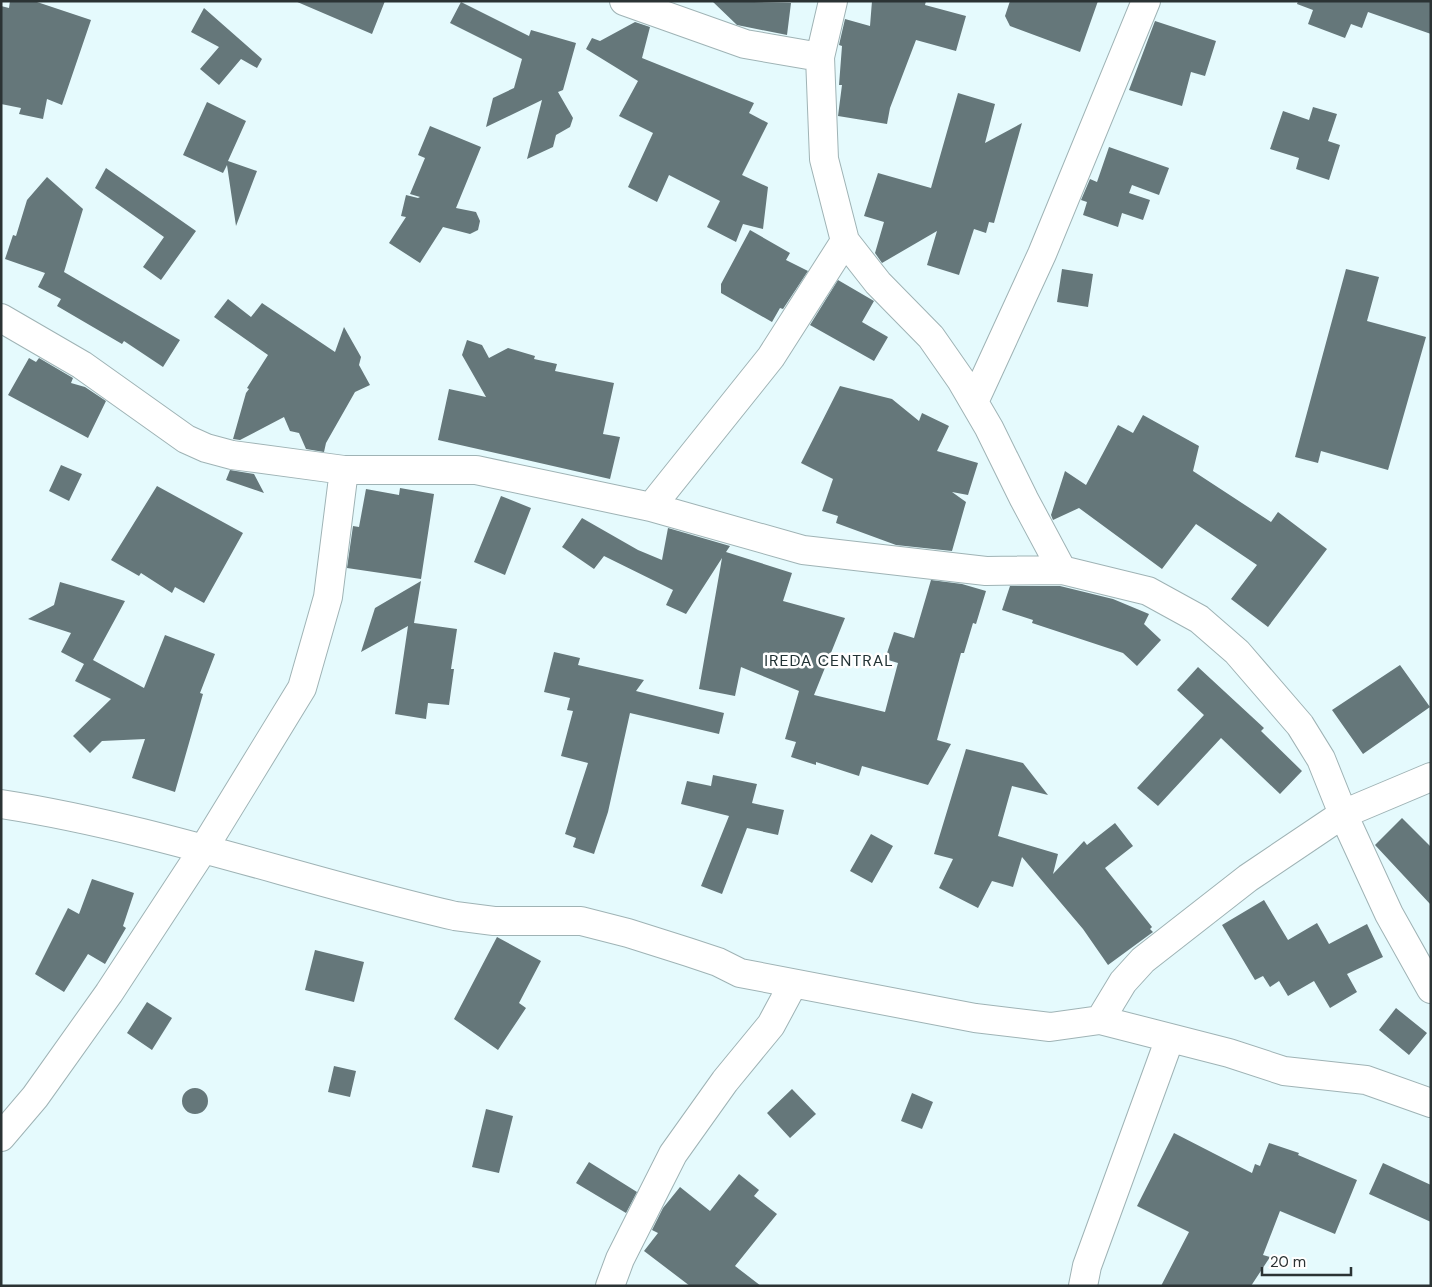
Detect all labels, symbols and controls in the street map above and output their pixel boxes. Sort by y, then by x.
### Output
district label: IREDA CENTRAL [764,650,894,671]
scale bar [1262,1244,1351,1276]
text: 20 m [1270,1252,1306,1272]

